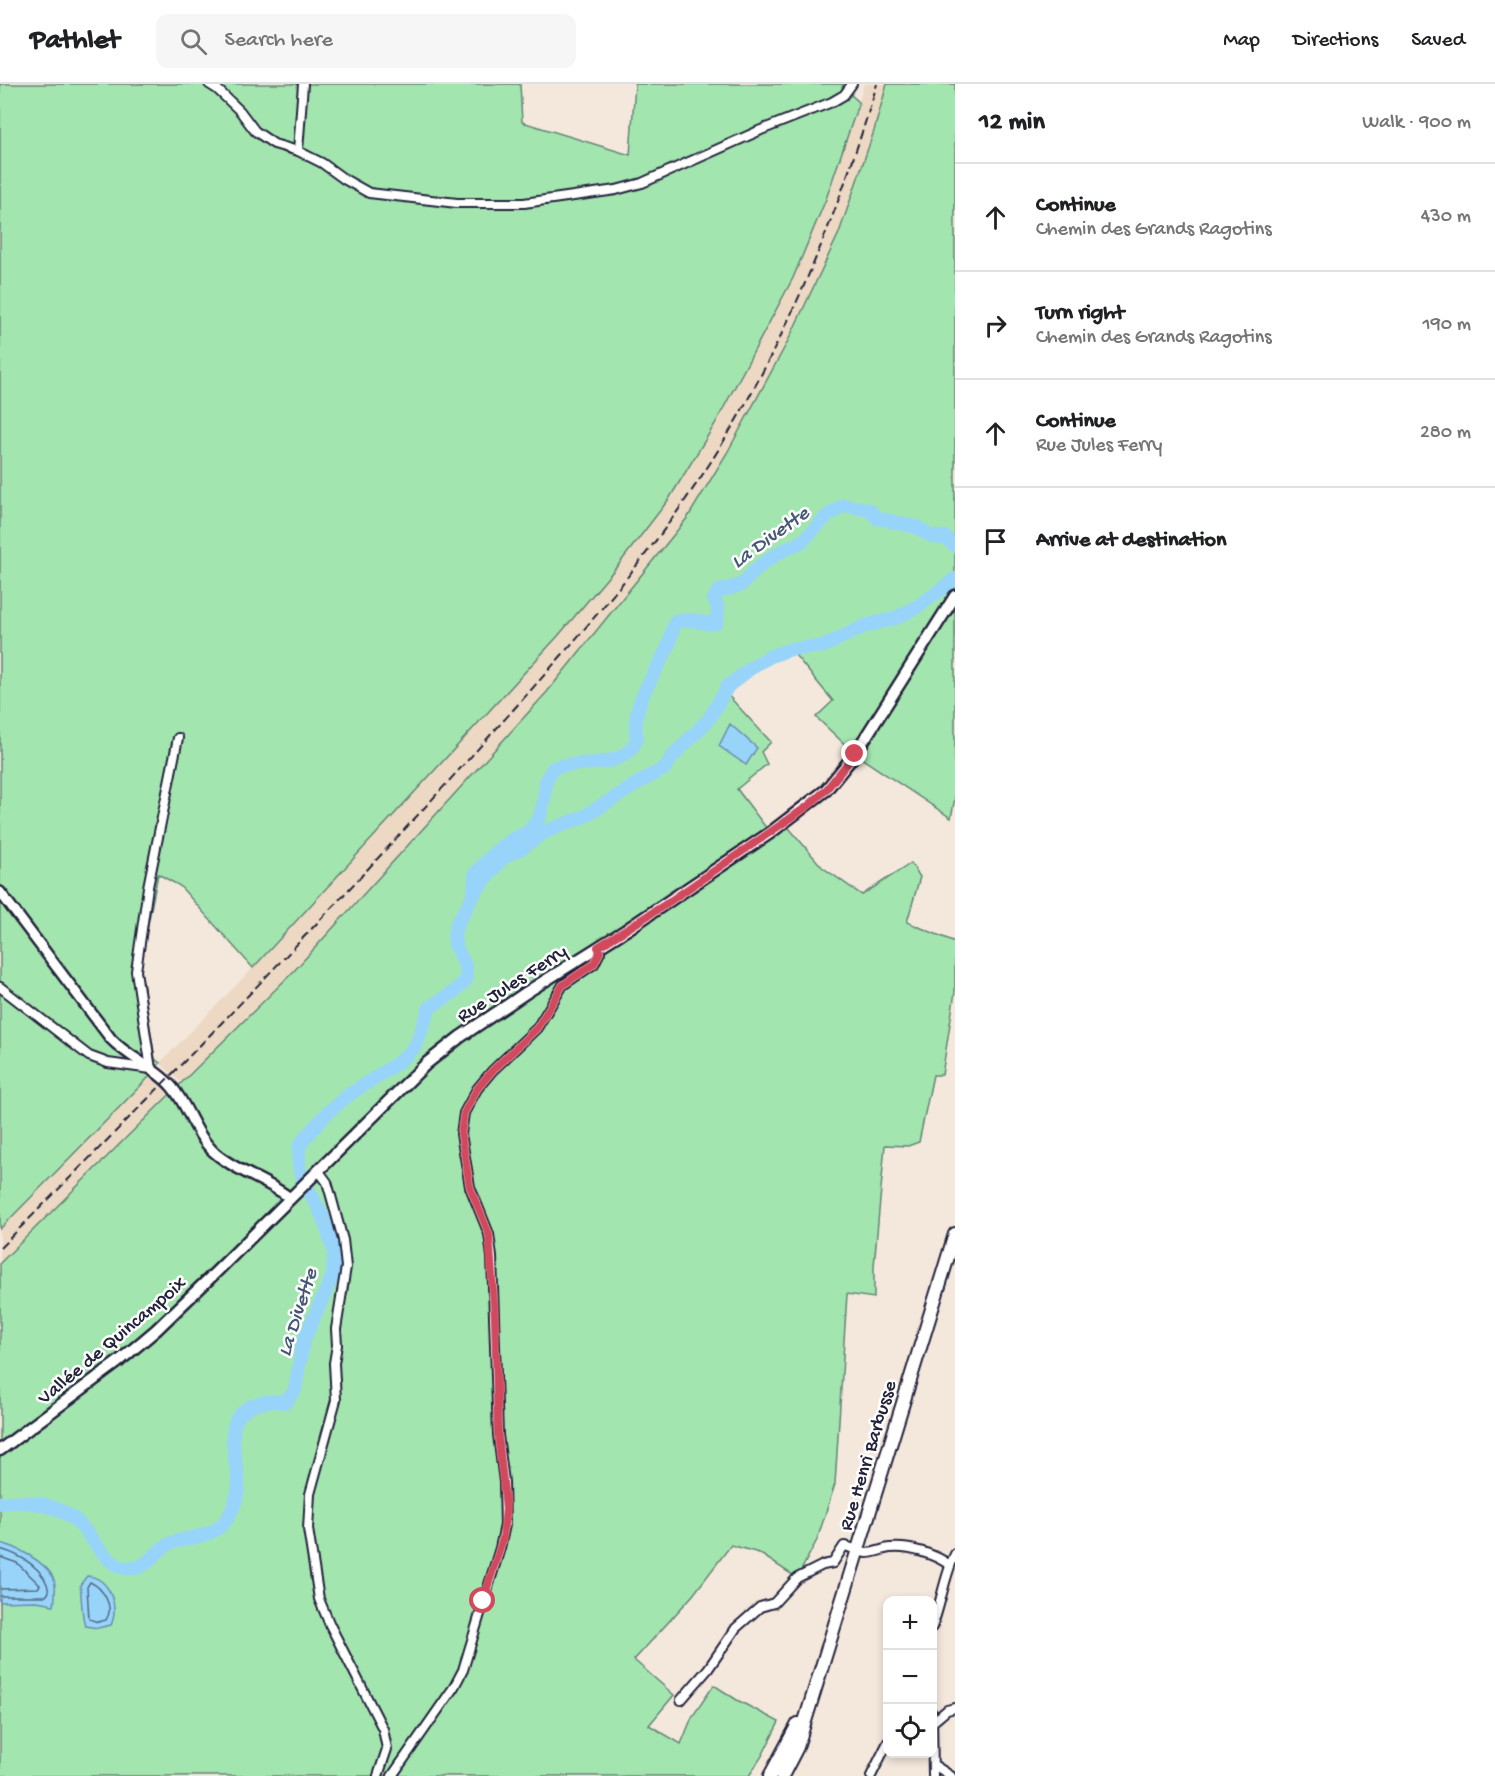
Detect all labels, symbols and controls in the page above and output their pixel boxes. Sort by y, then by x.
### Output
search box [156,14,576,68]
text: Pathlet [30,25,120,58]
icon: search [177,25,210,58]
text: Search here [225,28,333,54]
text: Map [1223,29,1260,54]
text: Directions [1293,29,1378,54]
text: Saved [1411,29,1465,54]
text: 12 min [979,108,1045,139]
text: Walk · 900 m [1362,112,1471,135]
text: Continue [1036,193,1116,219]
icon: ahead [979,201,1012,234]
text: 430 m [1421,206,1471,229]
text: Chemin des Grands Ragotins [1036,219,1272,242]
text: Turn right [1036,301,1124,327]
icon: right [979,309,1012,342]
text: 190 m [1423,314,1471,337]
text: Chemin des Grands Ragotins [1036,327,1272,350]
text: Continue [1036,409,1116,435]
icon: ahead [979,417,1012,450]
text: 280 m [1420,422,1471,445]
text: Rue Jules Ferry [1036,435,1162,458]
water label: La Divette [727,501,816,576]
icon: arrive [979,525,1012,558]
text: Arrive at destination [1036,528,1226,554]
route end [841,740,867,766]
street label: Rue Jules Ferry [454,941,572,1029]
water label: La Divette [273,1265,326,1360]
street label: Vallée de Quincampoix [33,1272,193,1411]
street label: Rue Henri Barbusse [836,1378,903,1534]
route start [469,1587,495,1613]
map controls [883,1596,937,1758]
button: + [883,1596,937,1650]
button: − [883,1650,937,1704]
button: locate [883,1704,937,1758]

